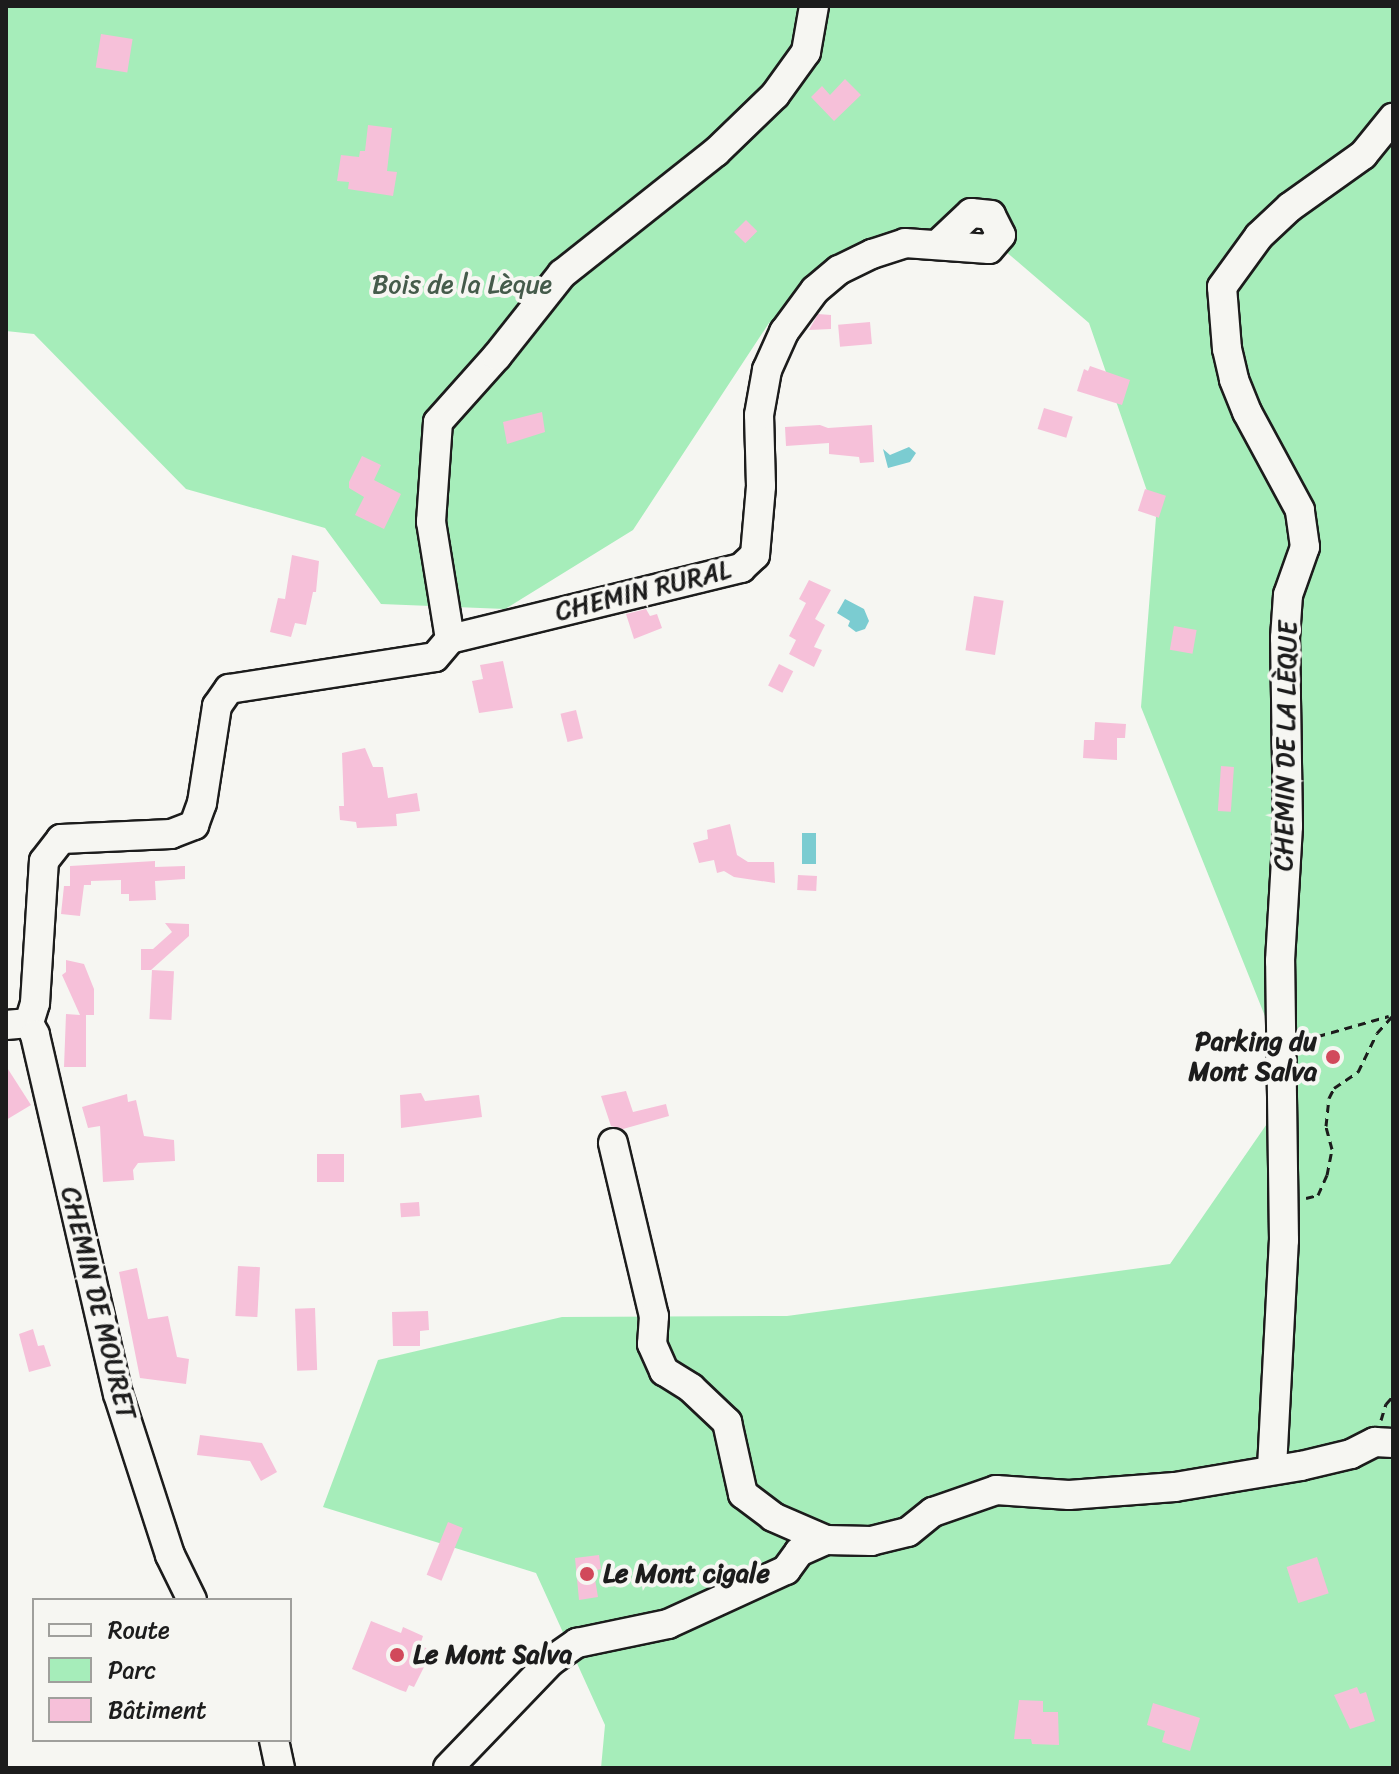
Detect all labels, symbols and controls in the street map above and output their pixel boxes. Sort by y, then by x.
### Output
park label: Bois de la Lèque [371,269,553,301]
street label: CHEMIN RURAL [552,554,734,628]
street label: CHEMIN DE LA LÈQUE [1268,621,1304,871]
place label: Parking du Mont Salva [1189,1026,1317,1088]
marker: Parking du Mont Salva [1324,1048,1342,1066]
street label: CHEMIN DE MOURET [54,1184,142,1422]
place label: Le Mont cigale [603,1558,768,1590]
marker: Le Mont cigale [578,1565,596,1583]
legend [32,1598,292,1742]
text: Route [108,1609,170,1651]
place label: Le Mont Salva [413,1639,574,1671]
marker: Le Mont Salva [388,1646,406,1664]
text: Parc [108,1649,156,1691]
text: Bâtiment [108,1689,207,1731]

